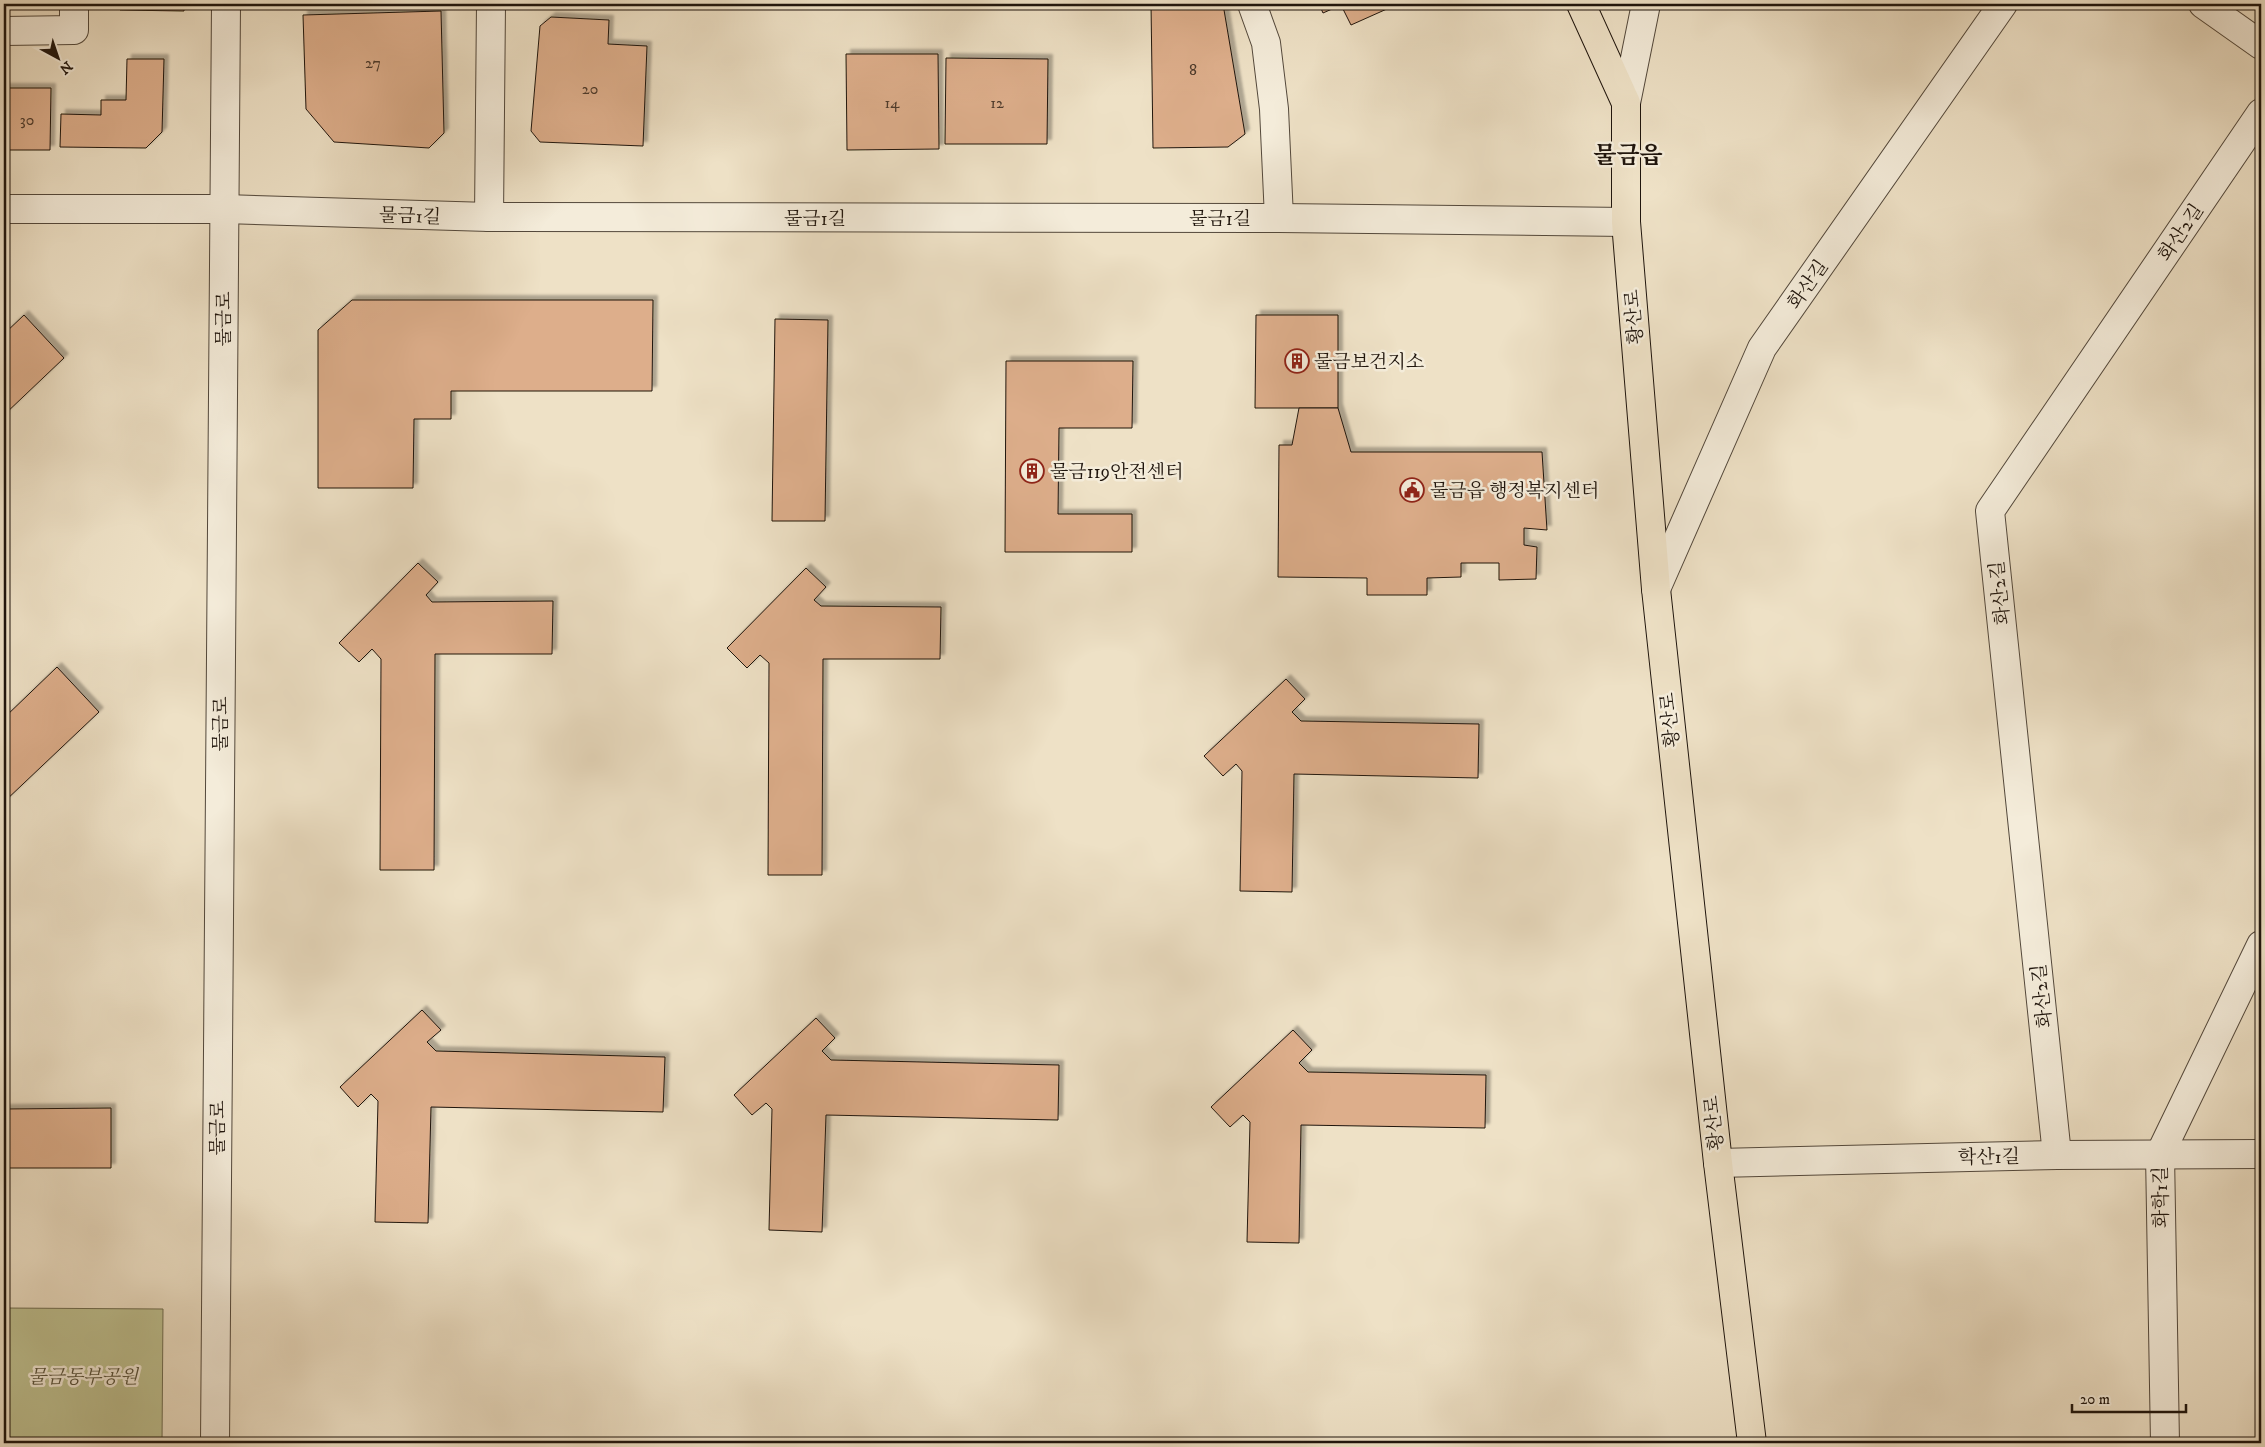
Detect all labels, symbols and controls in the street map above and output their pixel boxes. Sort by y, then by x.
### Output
north arrow [32,32,82,82]
house number: 27 [365,53,381,73]
text: N [55,57,76,78]
house number: 8 [1189,60,1197,80]
house number: 20 [582,79,598,99]
house number: 14 [884,93,900,113]
house number: 12 [990,93,1004,113]
house number: 30 [20,110,34,130]
district label: 물금읍 [1593,141,1663,171]
street label: 화산2길 [2154,200,2209,266]
street label: 물금1길 [379,204,441,229]
street label: 물금1길 [784,208,846,231]
street label: 물금1길 [1189,208,1251,231]
street label: 화산길 [1783,256,1833,314]
street label: 황산로 [1621,288,1648,345]
street label: 물금로 [213,291,236,347]
building icon: 물금보건지소 [1284,348,1310,374]
place label: 물금보건지소 [1314,351,1424,374]
building icon: 물금119안전센터 [1019,458,1045,484]
place label: 물금119안전센터 [1050,461,1184,484]
public building icon: 물금읍 행정복지센터 [1399,477,1425,503]
place label: 물금읍 행정복지센터 [1430,480,1599,503]
street label: 화산2길 [1986,560,2015,626]
street label: 황산로 [1656,691,1685,748]
street label: 물금로 [210,696,233,752]
street label: 화산2길 [2028,963,2057,1029]
street label: 황산로 [1700,1094,1729,1151]
street label: 물금로 [207,1100,230,1156]
street label: 학산1길 [1958,1145,2020,1170]
street label: 화학1길 [2149,1166,2174,1228]
park label: 물금동부공원 [28,1366,140,1389]
scale bar [2072,1382,2186,1414]
text: 20 m [2080,1390,2110,1409]

